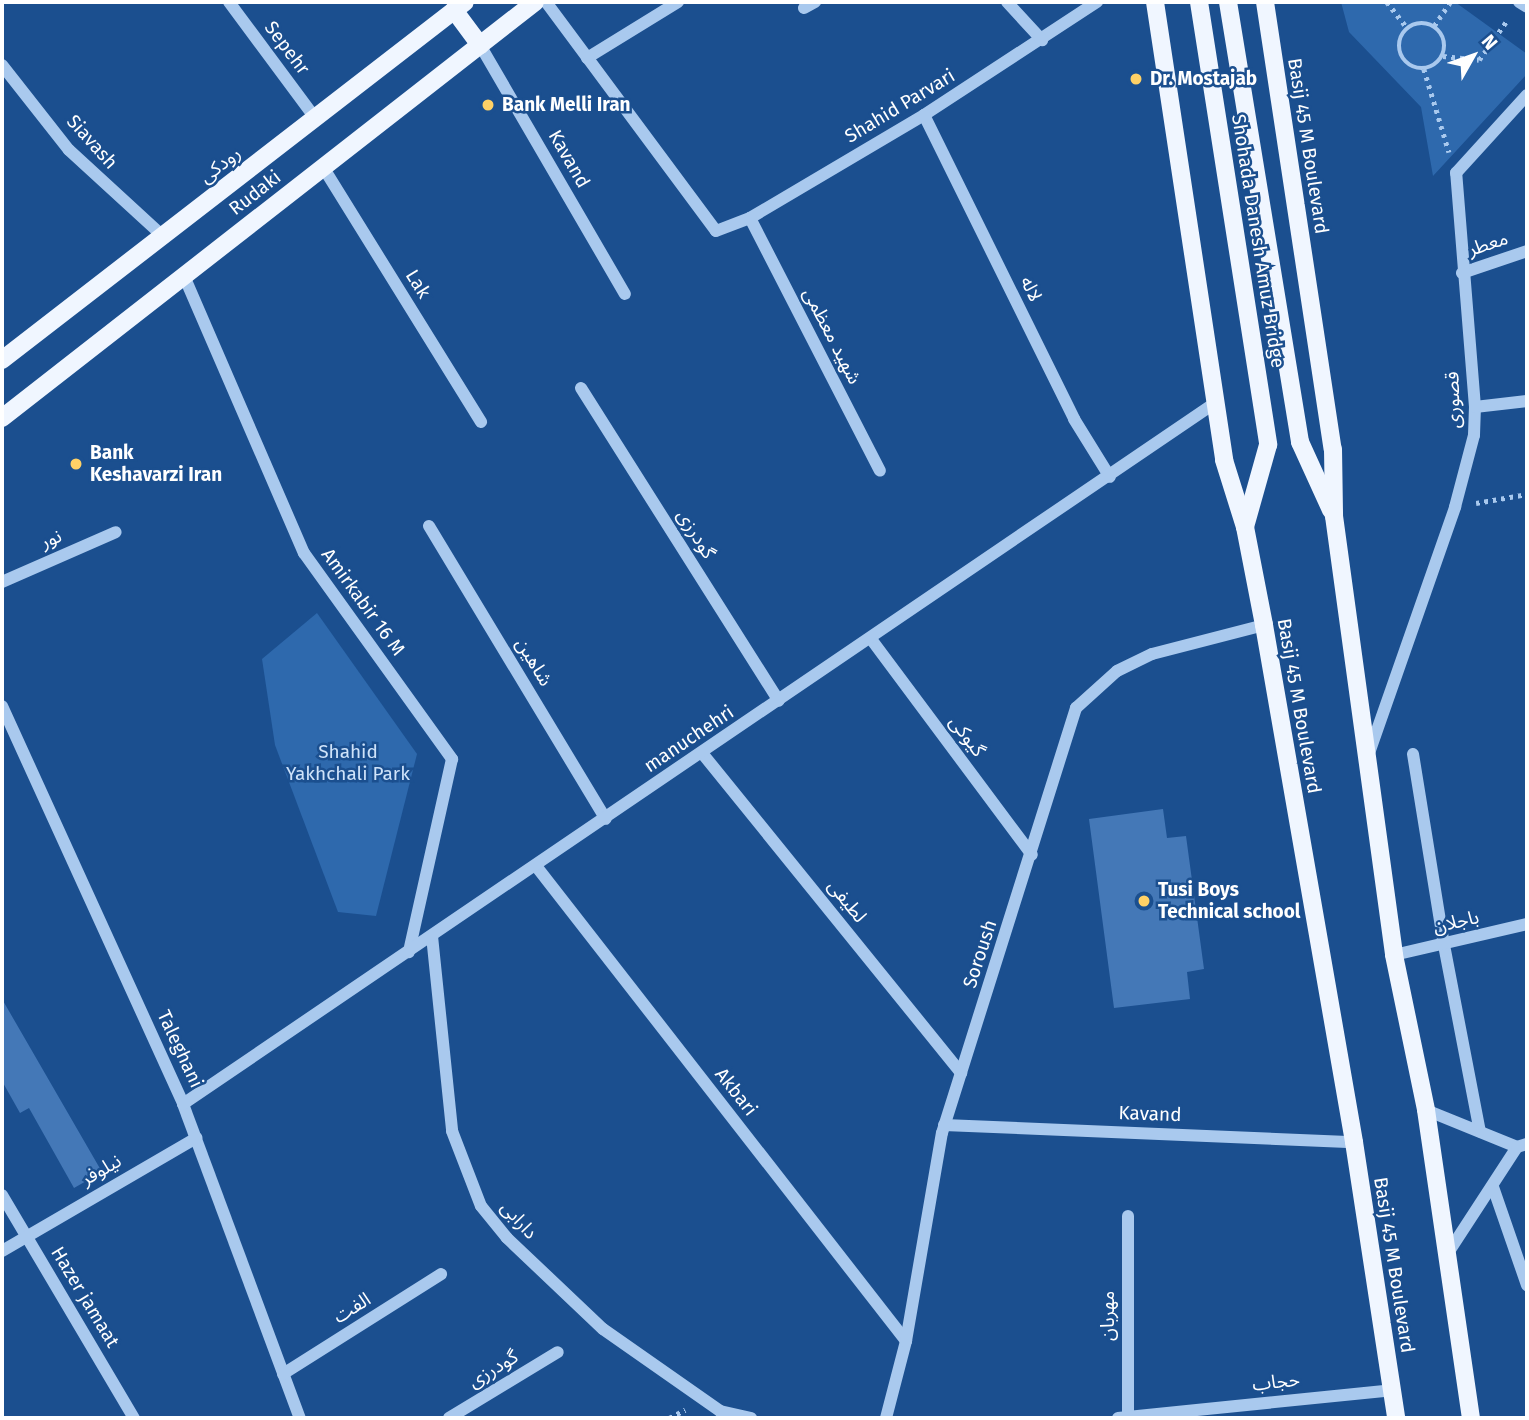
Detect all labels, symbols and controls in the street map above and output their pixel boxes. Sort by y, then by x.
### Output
street label: Sepehr [260,17,314,79]
north arrow [1438,21,1508,91]
text: N [1477,30,1502,54]
street label: Basij 45 M Boulevard [1283,57,1333,235]
street label: Shahid Parvari [841,64,959,148]
place label: Dr. Mostajab [1150,68,1257,90]
marker: Dr. Mostajab [1128,71,1144,87]
place label: Bank Melli Iran [502,94,631,116]
marker: Bank Melli Iran [480,97,496,113]
street label: Siavash [62,110,122,174]
street label: Shohada Danesh Amuz Bridge [1227,112,1289,370]
street label: Kavand [543,126,595,192]
street label: رودکی [195,142,245,188]
street label: Rudaki [225,166,285,220]
street label: معطر [1465,227,1511,261]
street label: Lak [401,266,435,302]
street label: لاله [1015,273,1047,305]
street label: شهید معظمی [798,284,866,388]
street label: قصوری [1441,371,1465,429]
place label: Bank Keshavarzi Iran [90,442,222,486]
marker: Bank Keshavarzi Iran [68,456,84,472]
street label: گودرزی [672,505,720,563]
street label: نور [37,524,65,554]
street label: Amirkabir 16 M [317,544,409,660]
street label: Basij 45 M Boulevard [1272,617,1326,795]
street label: شاهین [511,634,557,690]
street label: manuchehri [640,701,738,777]
street label: گیوکی [944,711,990,761]
park label: Shahid Yakhchali Park [286,741,410,785]
street label: لطیفی [823,875,871,927]
place label: Tusi Boys Technical school [1158,879,1300,923]
marker: Tusi Boys Technical school [1136,893,1152,909]
street label: باجلان [1431,906,1481,938]
street label: Soroush [958,917,1002,991]
street label: Taleghani [152,1007,208,1091]
street label: Akbari [710,1063,762,1121]
street label: Kavand [1118,1102,1182,1126]
street label: نیلوفر [77,1149,125,1191]
street label: Basij 45 M Boulevard [1369,1176,1419,1354]
street label: دارابی [496,1196,542,1244]
street label: Hazer jamaat [46,1242,124,1352]
street label: الفت [329,1288,375,1328]
street label: مهربان [1097,1291,1119,1341]
street label: گودرزی [464,1345,522,1393]
street label: حجاب [1251,1368,1301,1396]

